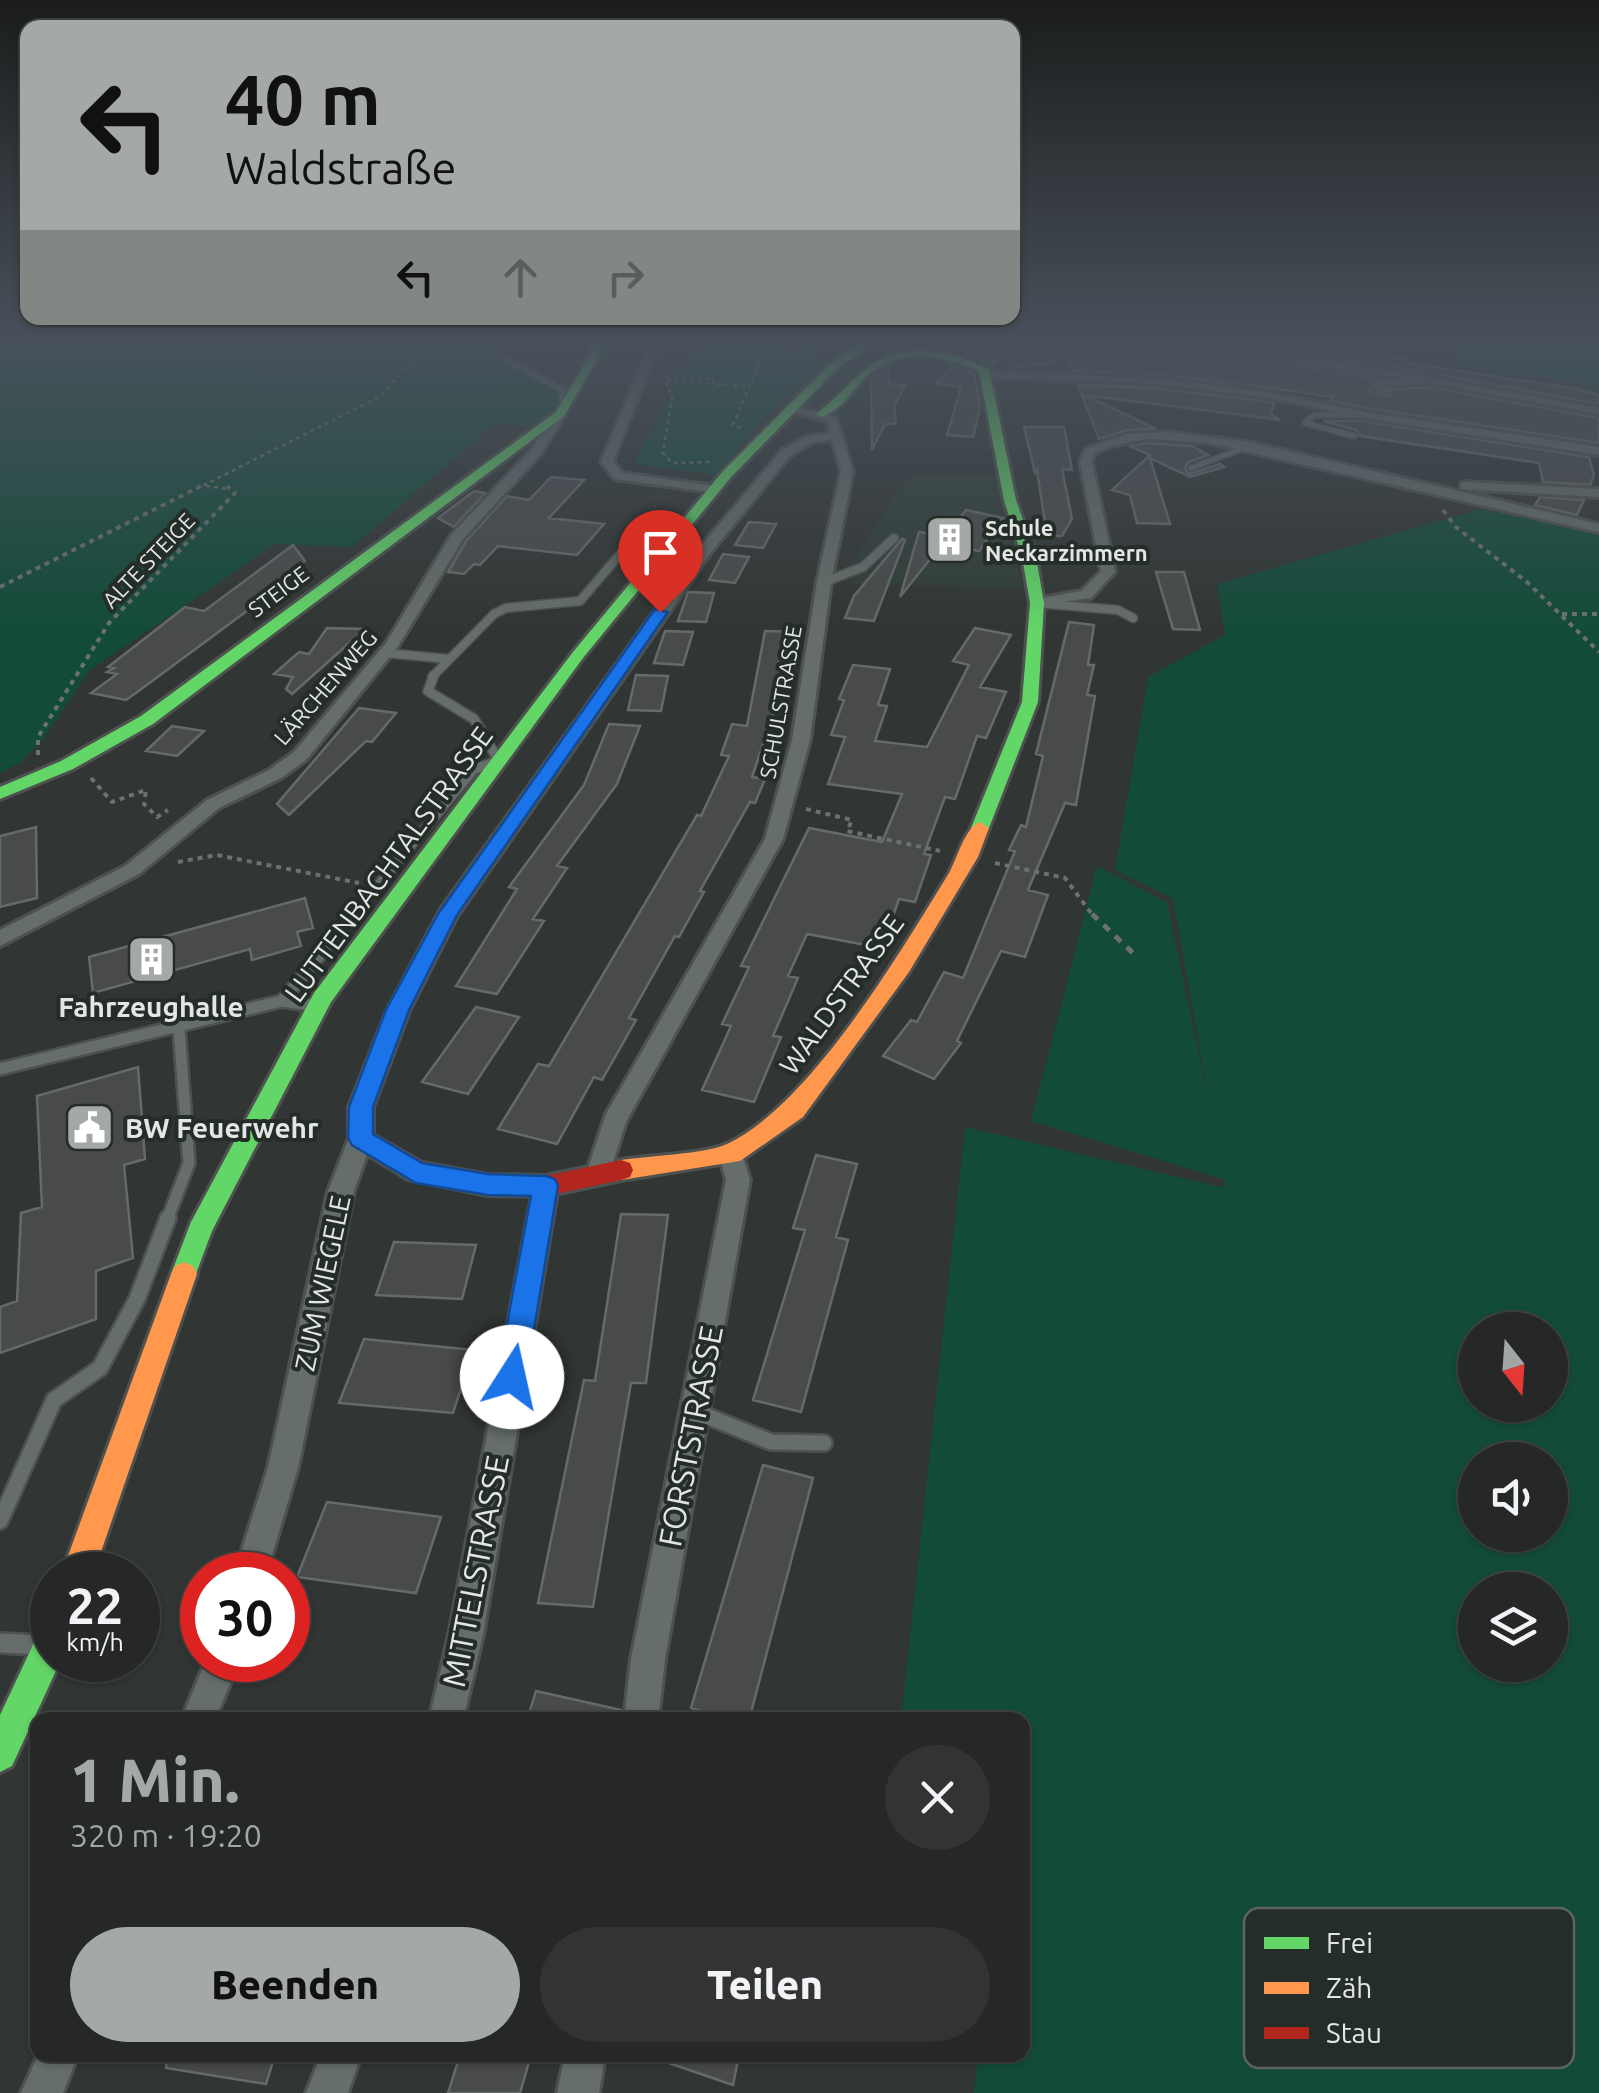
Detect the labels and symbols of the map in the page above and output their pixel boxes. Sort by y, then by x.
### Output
street label: ALTE STEIGE [97,508,199,612]
pin [618,510,703,613]
building icon: Schule Neckarzimmern [924,514,976,566]
place label: Schule Neckarzimmern [985,515,1148,565]
street label: STEIGE [243,560,313,622]
street label: SCHULSTRASSE [754,624,806,780]
street label: LÄRCHENWEG [269,625,381,749]
street label: LUTTENBACHTALSTRASSE [278,721,498,1007]
street label: WALDSTRASSE [773,908,909,1080]
building icon: Fahrzeughalle [125,933,177,985]
place label: Fahrzeughalle [58,991,244,1022]
public building icon: BW Feuerwehr [64,1101,116,1153]
place label: BW Feuerwehr [125,1112,319,1143]
street label: ZUM WIEGELE [288,1193,356,1373]
north arrow [1458,1312,1568,1422]
street label: FORSTSTRASSE [651,1322,729,1550]
position arrow [460,1325,564,1429]
street label: MITTELSTRASSE [435,1452,515,1690]
speed limit sign: 30 [180,1552,310,1682]
legend [1244,1908,1574,2068]
text: Frei [1326,1927,1373,1958]
text: Zäh [1326,1972,1372,2003]
text: Stau [1326,2017,1382,2048]

